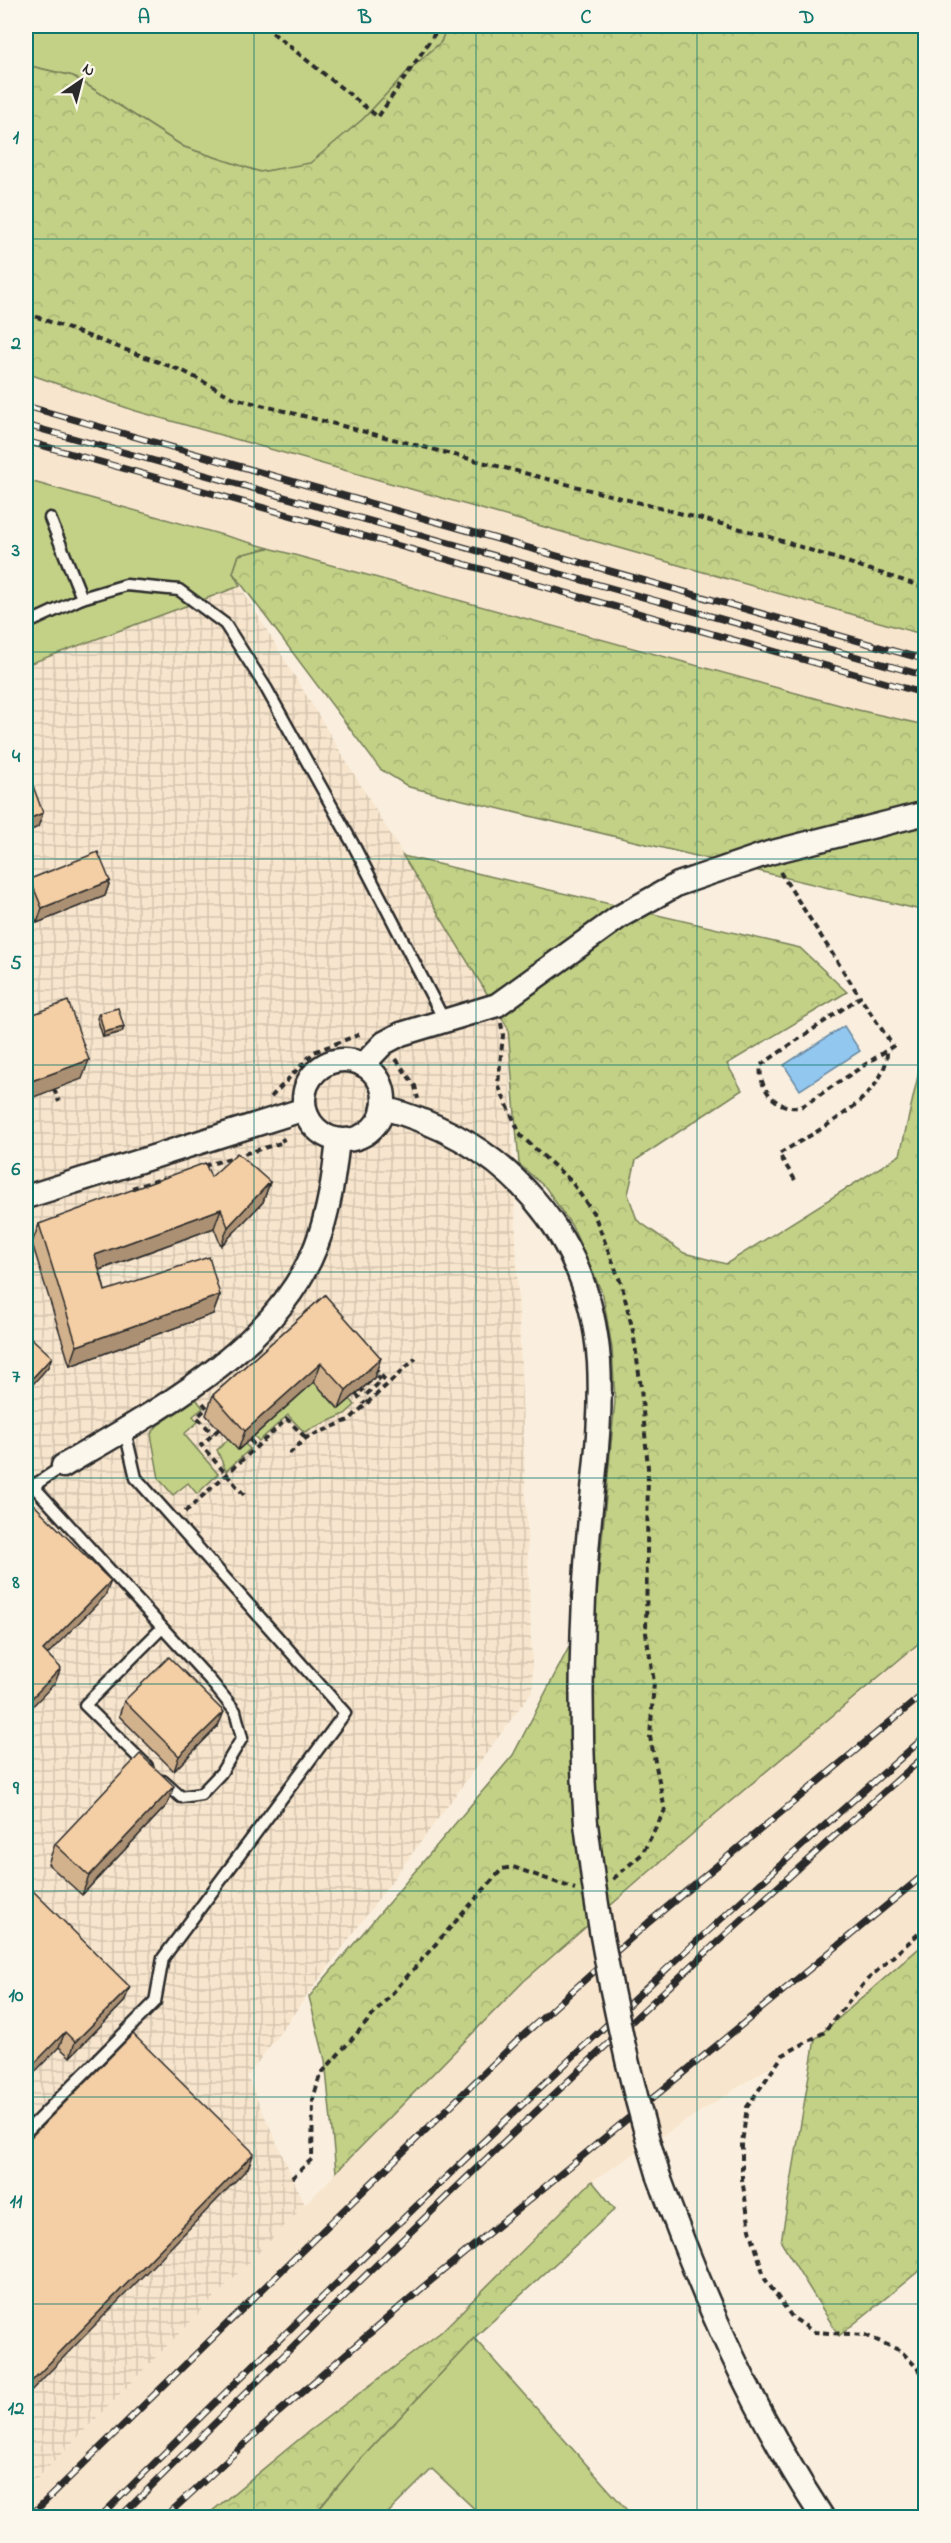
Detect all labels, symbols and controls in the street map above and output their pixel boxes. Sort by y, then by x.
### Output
text: A [138,4,150,33]
text: B [357,4,372,33]
text: C [581,4,592,33]
text: D [799,4,814,33]
north arrow [51,51,111,111]
text: N [77,57,100,83]
text: 1 [13,124,20,153]
text: 2 [10,330,21,359]
text: 3 [11,537,20,566]
text: 4 [12,743,21,772]
text: 5 [10,950,22,979]
text: 6 [12,1156,21,1185]
text: 7 [12,1363,21,1392]
text: 8 [11,1569,20,1598]
text: 9 [12,1775,20,1804]
text: 10 [9,1982,24,2011]
text: 11 [10,2188,23,2217]
text: 12 [8,2395,24,2424]

